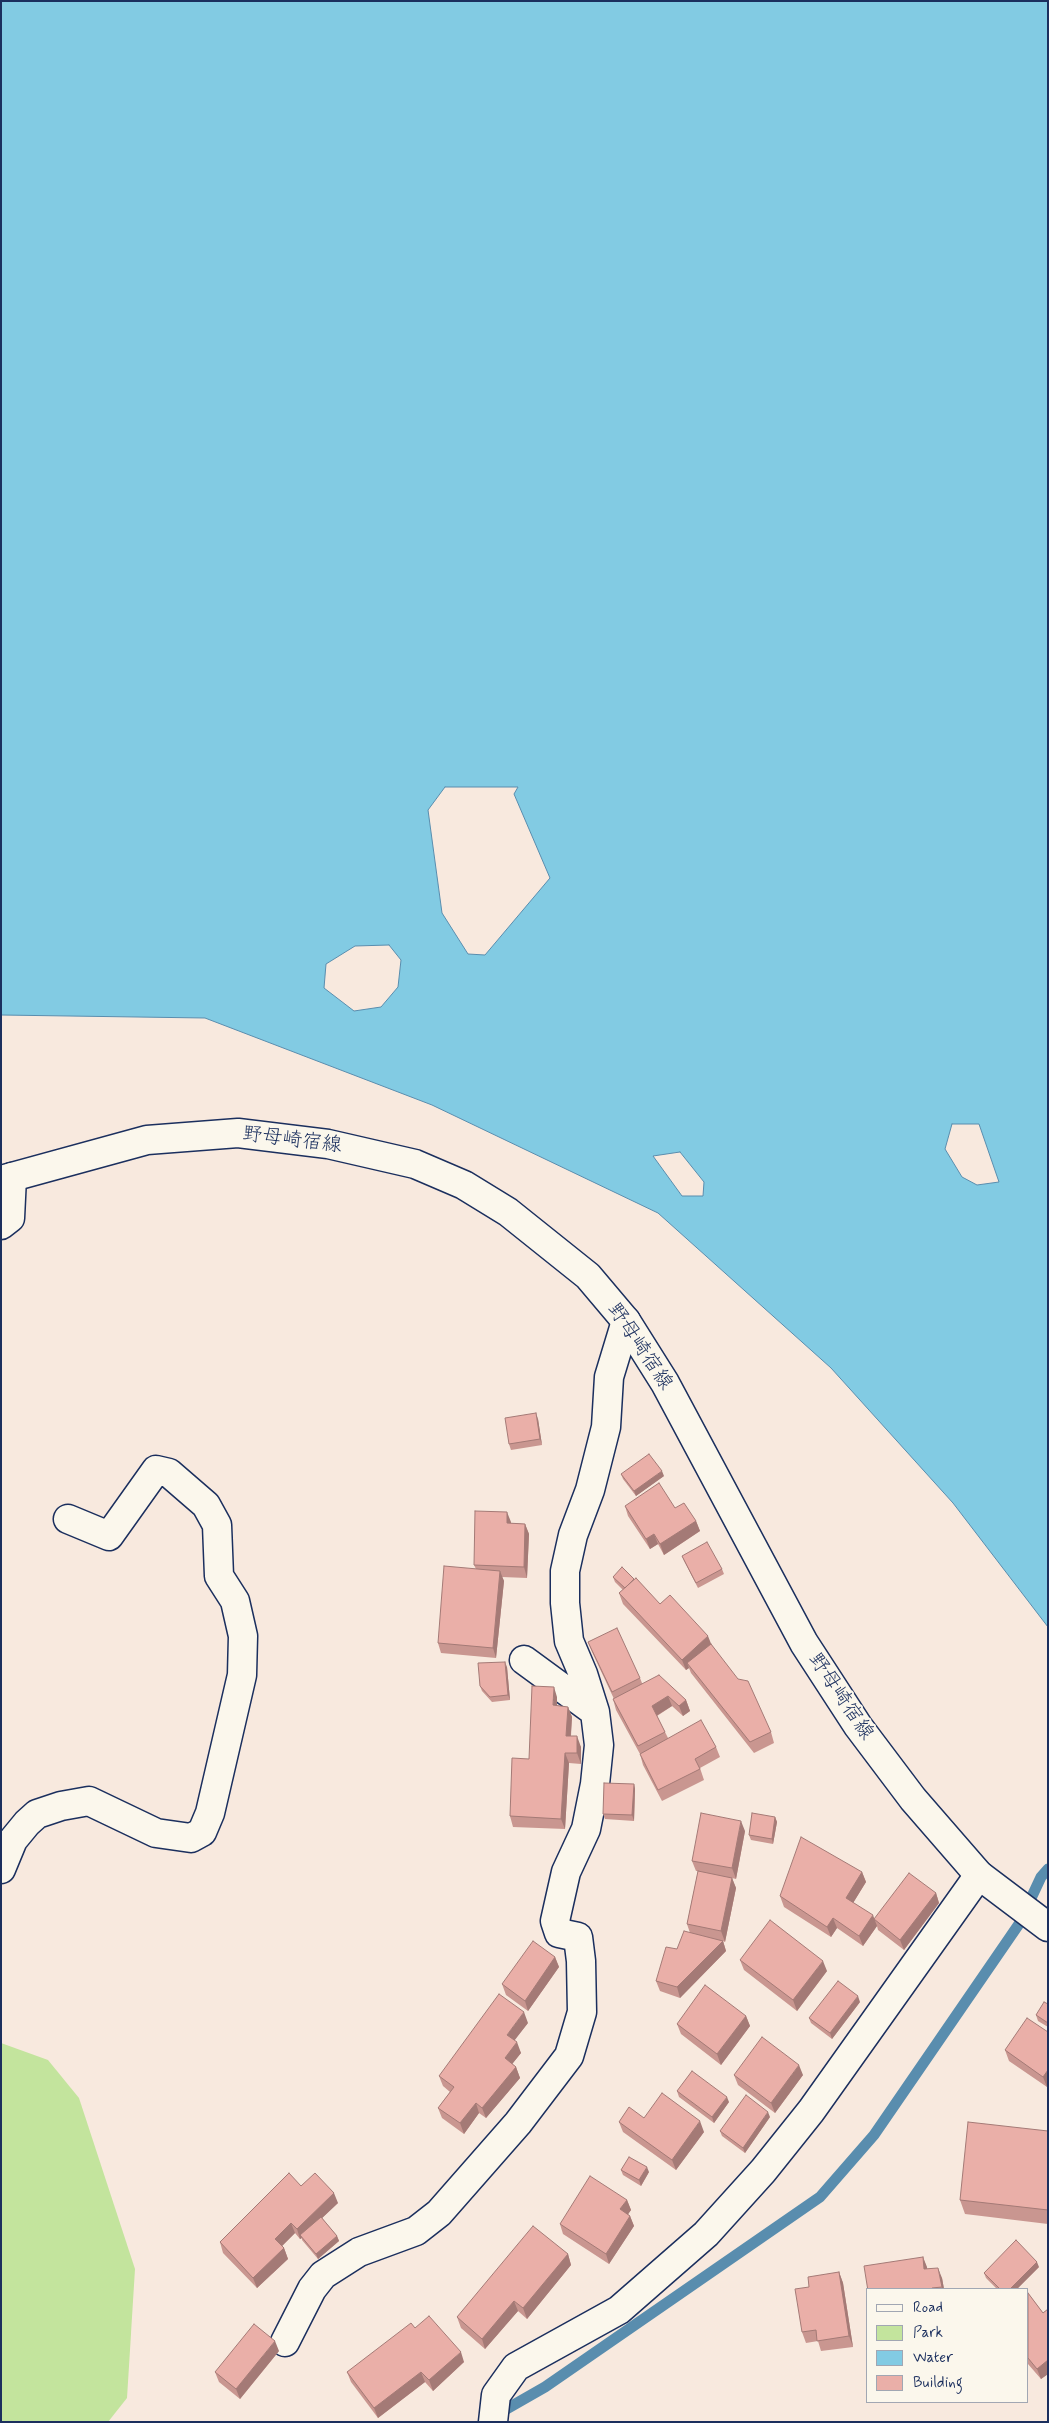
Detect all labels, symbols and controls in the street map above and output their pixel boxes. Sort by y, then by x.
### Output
street label: 野母崎宿線 [241,1123,343,1159]
street label: 野母崎宿線 [601,1299,677,1395]
street label: 野母崎宿線 [802,1649,878,1745]
legend [866,2288,1029,2403]
text: Road [913,2298,943,2318]
text: Park [913,2323,943,2343]
text: Water [913,2348,953,2368]
text: Building [913,2373,963,2393]

